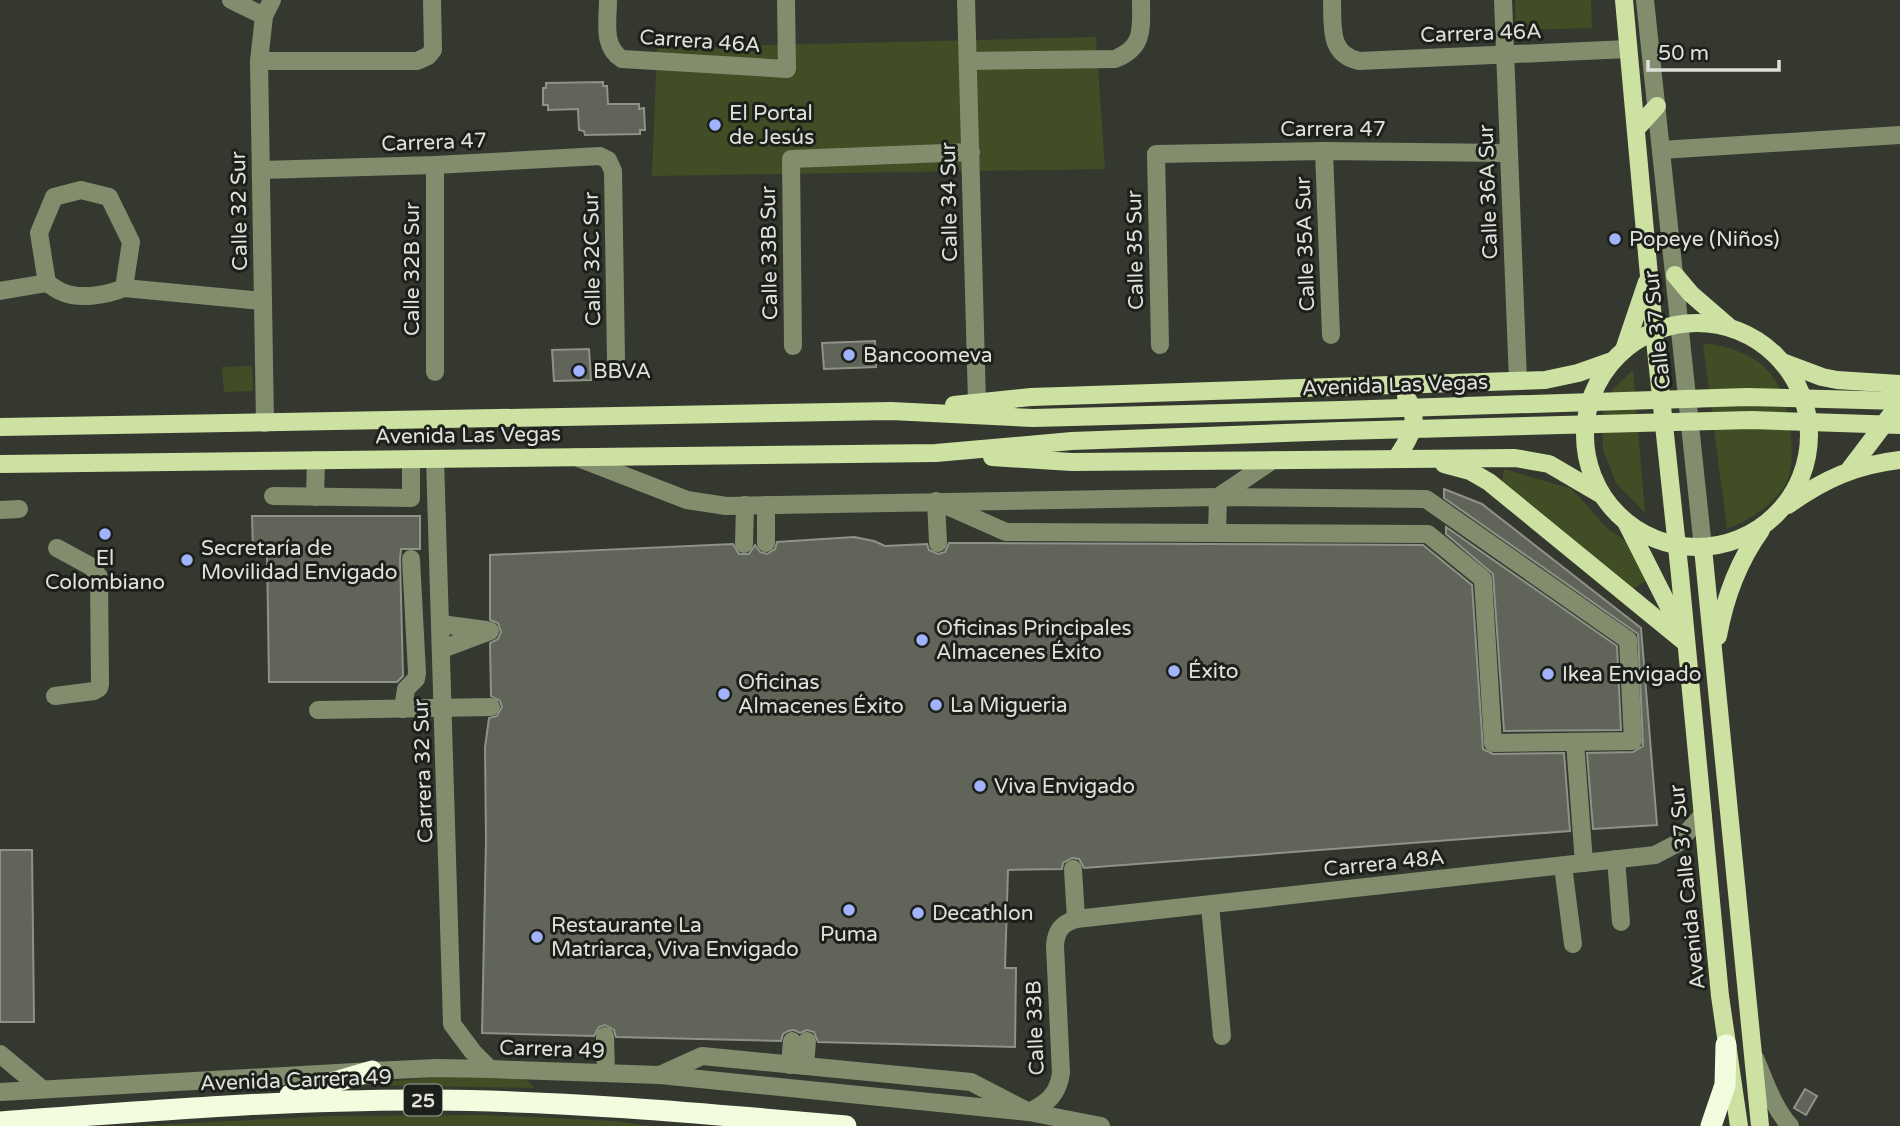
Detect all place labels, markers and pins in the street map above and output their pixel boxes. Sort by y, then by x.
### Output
place label: El Portal de Jesús [729,101,814,150]
marker: El Portal de Jesús [707,117,723,133]
place label: Popeye (Niños) [1629,227,1780,252]
marker: Popeye (Niños) [1607,231,1623,247]
place label: Bancoomeva [863,343,993,368]
marker: Bancoomeva [841,347,857,363]
place label: BBVA [593,359,651,384]
marker: BBVA [571,363,587,379]
marker: El Colombiano [97,526,113,542]
place label: Secretaría de Movilidad Envigado [201,536,397,585]
place label: El Colombiano [45,546,165,595]
marker: Secretaría de Movilidad Envigado [179,552,195,568]
place label: Oficinas Principales Almacenes Éxito [936,616,1132,665]
marker: Oficinas Principales Almacenes Éxito [914,632,930,648]
place label: Éxito [1188,659,1239,684]
place label: Ikea Envigado [1562,662,1701,687]
marker: Éxito [1166,663,1182,679]
marker: Ikea Envigado [1540,666,1556,682]
place label: Oficinas Almacenes Éxito [738,670,904,719]
marker: Oficinas Almacenes Éxito [716,686,732,702]
place label: La Migueria [950,693,1068,718]
marker: La Migueria [928,697,944,713]
place label: Viva Envigado [994,774,1135,799]
marker: Viva Envigado [972,778,988,794]
place label: Decathlon [932,901,1034,926]
marker: Puma [841,902,857,918]
marker: Decathlon [910,905,926,921]
place label: Restaurante La Matriarca, Viva Envigado [551,913,799,962]
place label: Puma [820,922,878,947]
marker: Restaurante La Matriarca, Viva Envigado [529,929,545,945]

